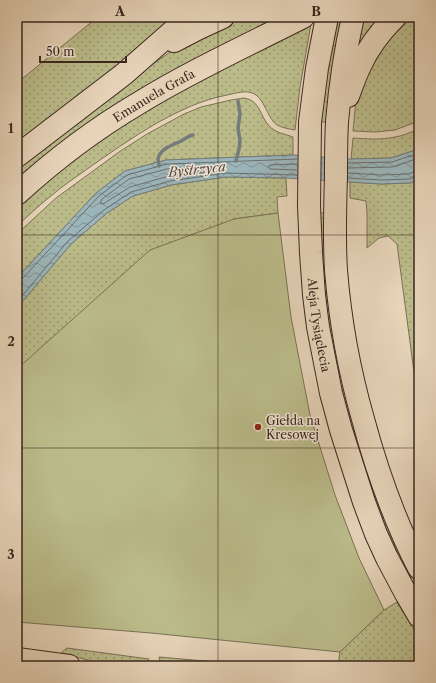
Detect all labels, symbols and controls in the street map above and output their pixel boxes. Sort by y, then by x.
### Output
text: A [114,3,126,19]
text: B [311,3,321,19]
scale bar [40,38,126,64]
text: 50 m [46,44,75,59]
street label: Emanuela Grafa [110,65,198,125]
text: 1 [8,120,14,136]
water label: Bystrzyca [166,158,227,180]
street label: Aleja Tysiąclecia [305,276,334,374]
text: 2 [7,333,15,349]
place label: Giełda na Kresowej [266,413,321,442]
marker: Giełda na Kresowej [253,422,263,432]
text: 3 [7,546,15,562]

